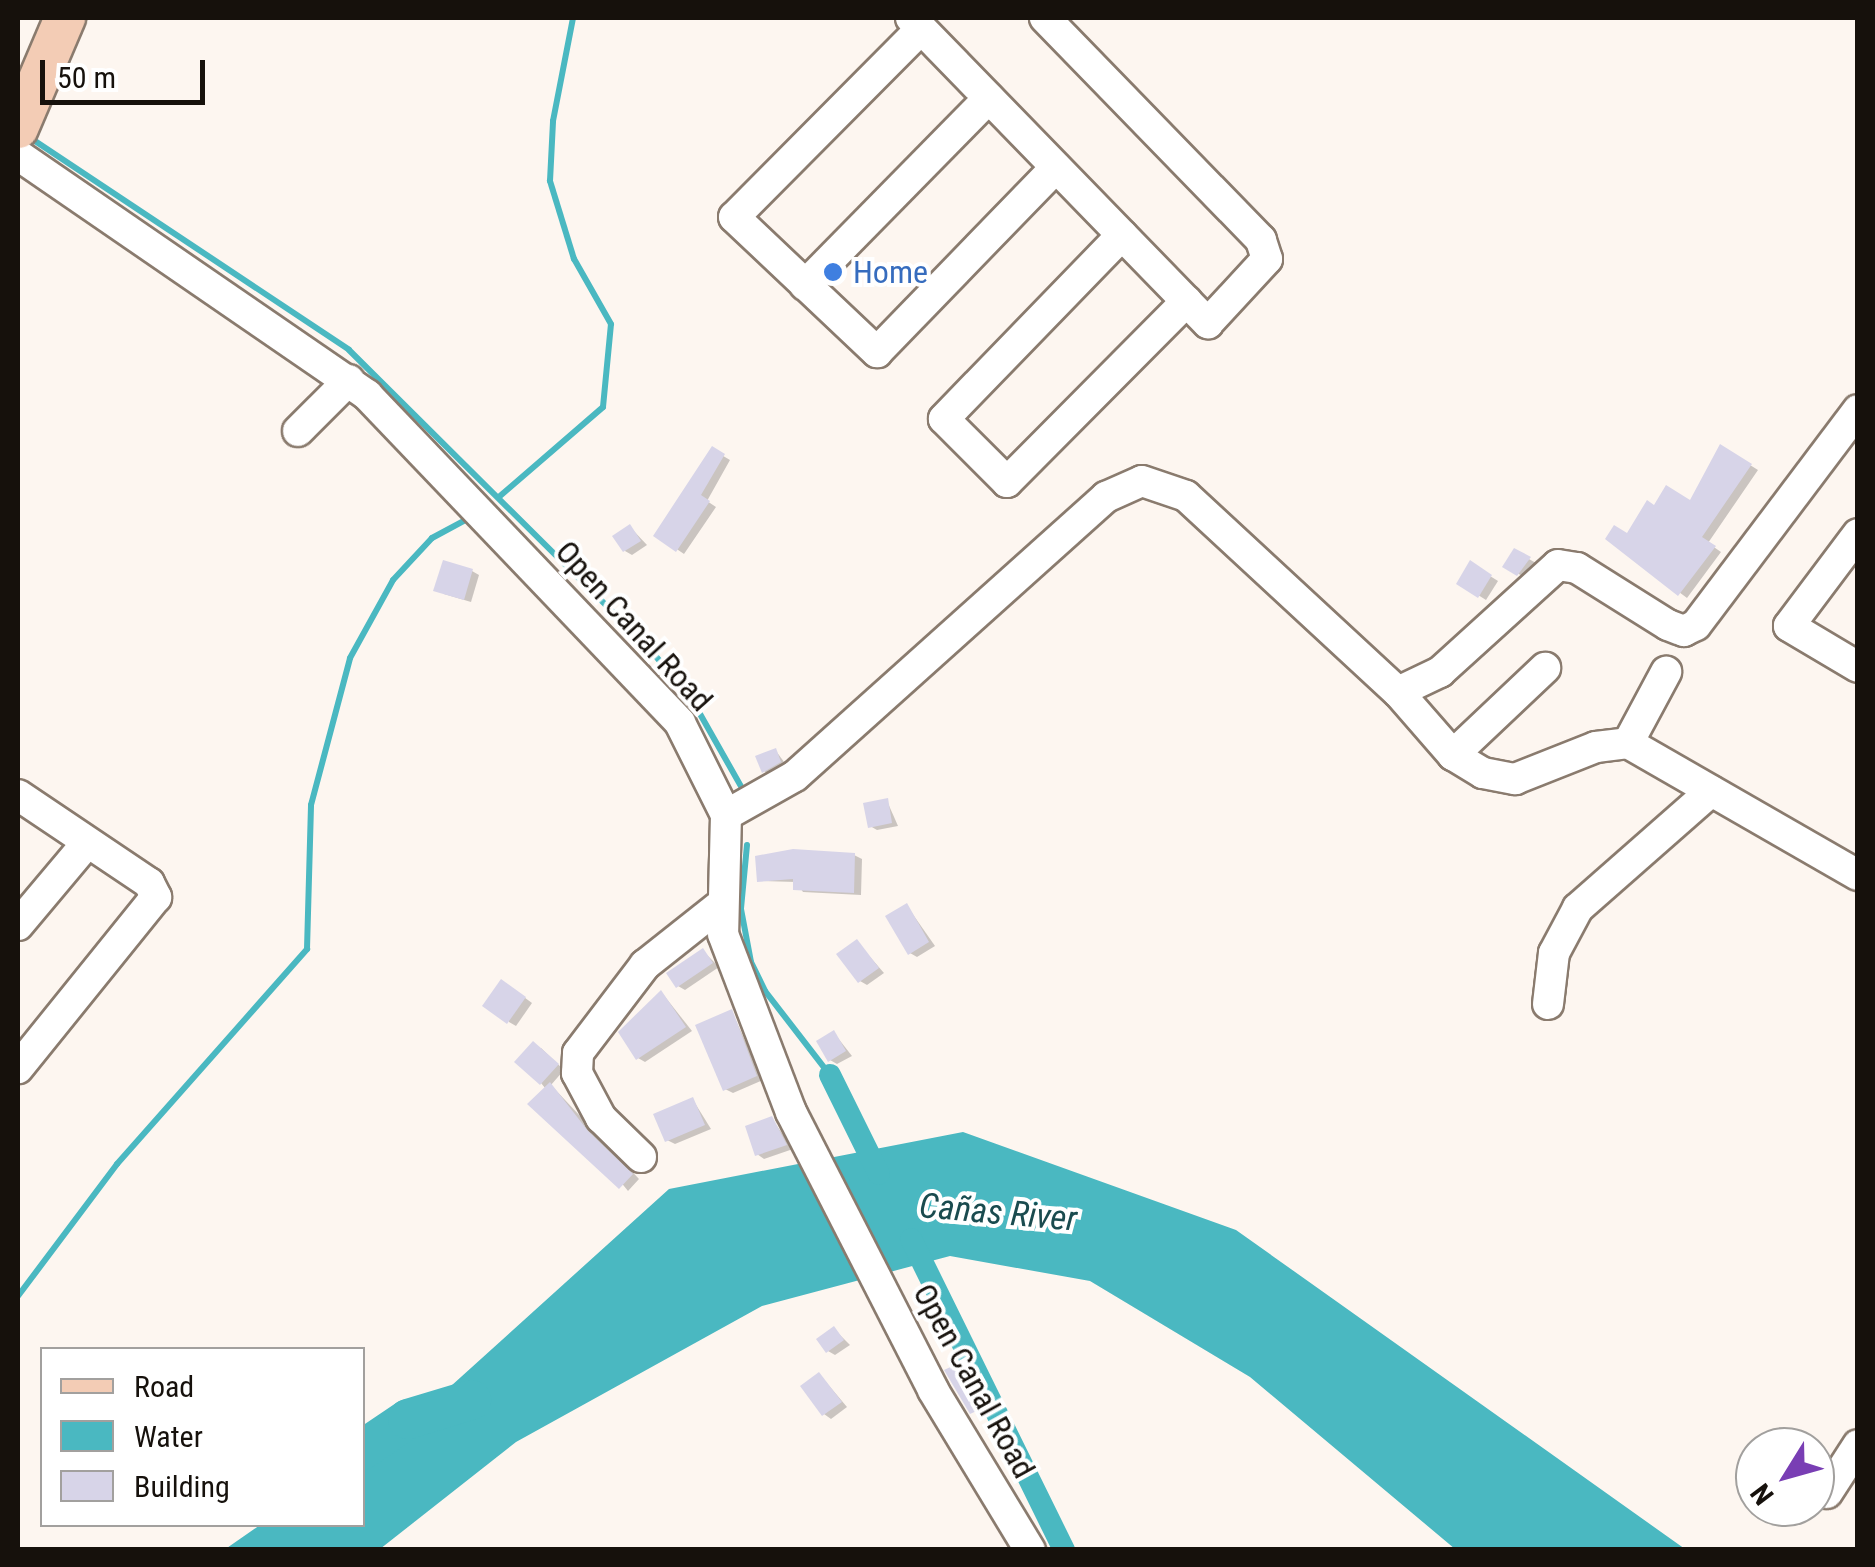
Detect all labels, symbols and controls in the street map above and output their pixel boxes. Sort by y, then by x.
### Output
scale bar [45,40,210,102]
text: 50 m [57,60,116,95]
place label: Home [853,253,928,291]
marker: Home [822,261,844,283]
street label: Open Canal Road [547,533,721,719]
water label: Cañas River [917,1185,1079,1241]
street label: Open Canal Road [905,1277,1043,1485]
legend [40,1347,365,1527]
text: Road [134,1369,194,1404]
text: Water [134,1419,203,1454]
north arrow [1735,1427,1835,1527]
text: Building [134,1469,230,1504]
text: N [1744,1477,1781,1511]

